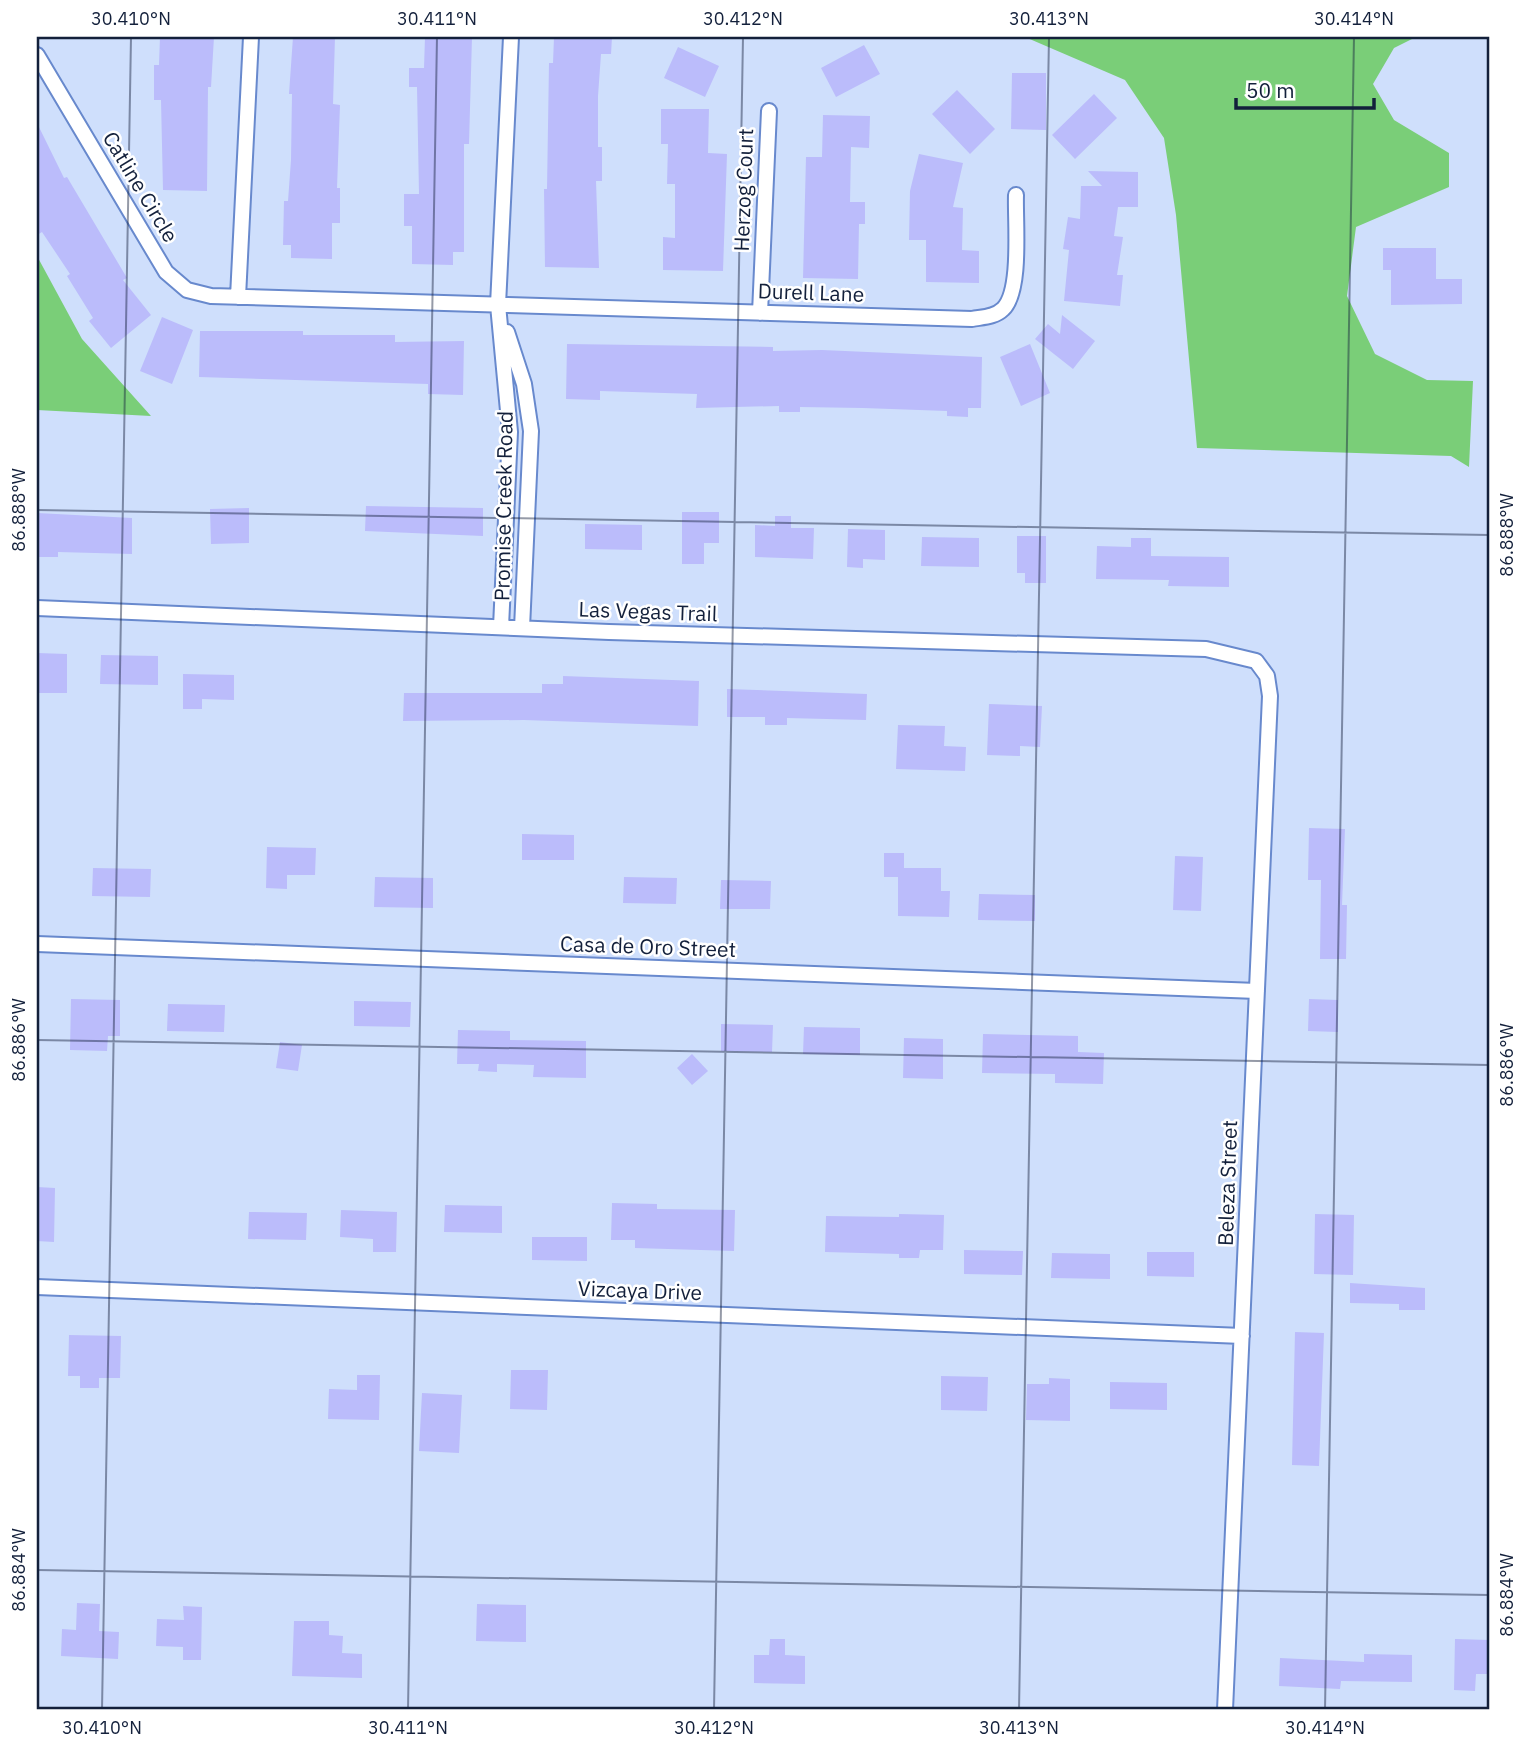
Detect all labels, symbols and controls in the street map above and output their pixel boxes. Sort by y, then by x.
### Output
text: 30.410°N [91,7,171,30]
text: 30.411°N [397,7,477,30]
text: 30.412°N [703,7,783,30]
text: 30.413°N [1009,7,1089,30]
text: 30.414°N [1314,7,1394,30]
scale bar [1236,66,1374,110]
text: 50 m [1246,76,1295,104]
street label: Catline Circle [97,126,185,247]
street label: Herzog Court [727,128,759,252]
street label: Durell Lane [757,276,865,308]
street label: Promise Creek Road [487,411,519,601]
text: 86.888°W [7,468,30,552]
text: 86.888°W [1495,493,1518,577]
street label: Las Vegas Trail [578,595,718,627]
street label: Casa de Oro Street [560,929,737,963]
text: 86.886°W [7,998,30,1082]
text: 86.886°W [1495,1023,1518,1107]
street label: Beleza Street [1211,1120,1243,1246]
street label: Vizcaya Drive [577,1274,703,1306]
text: 86.884°W [7,1528,30,1612]
text: 86.884°W [1495,1553,1518,1637]
text: 30.410°N [62,1716,142,1739]
text: 30.411°N [368,1716,448,1739]
text: 30.412°N [674,1716,754,1739]
text: 30.413°N [979,1716,1059,1739]
text: 30.414°N [1285,1716,1365,1739]

